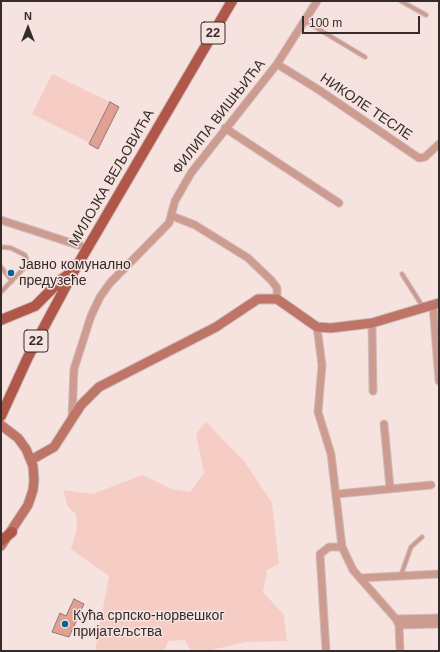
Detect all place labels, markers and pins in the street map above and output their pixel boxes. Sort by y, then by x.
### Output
place label: Јавно комунално предузеће [19,257,131,290]
marker: Јавно комунално предузеће [6,268,16,278]
place label: Кућа српско-норвешког пријатељства [73,608,224,640]
marker: Кућа српско-норвешког пријатељства [60,619,70,629]

